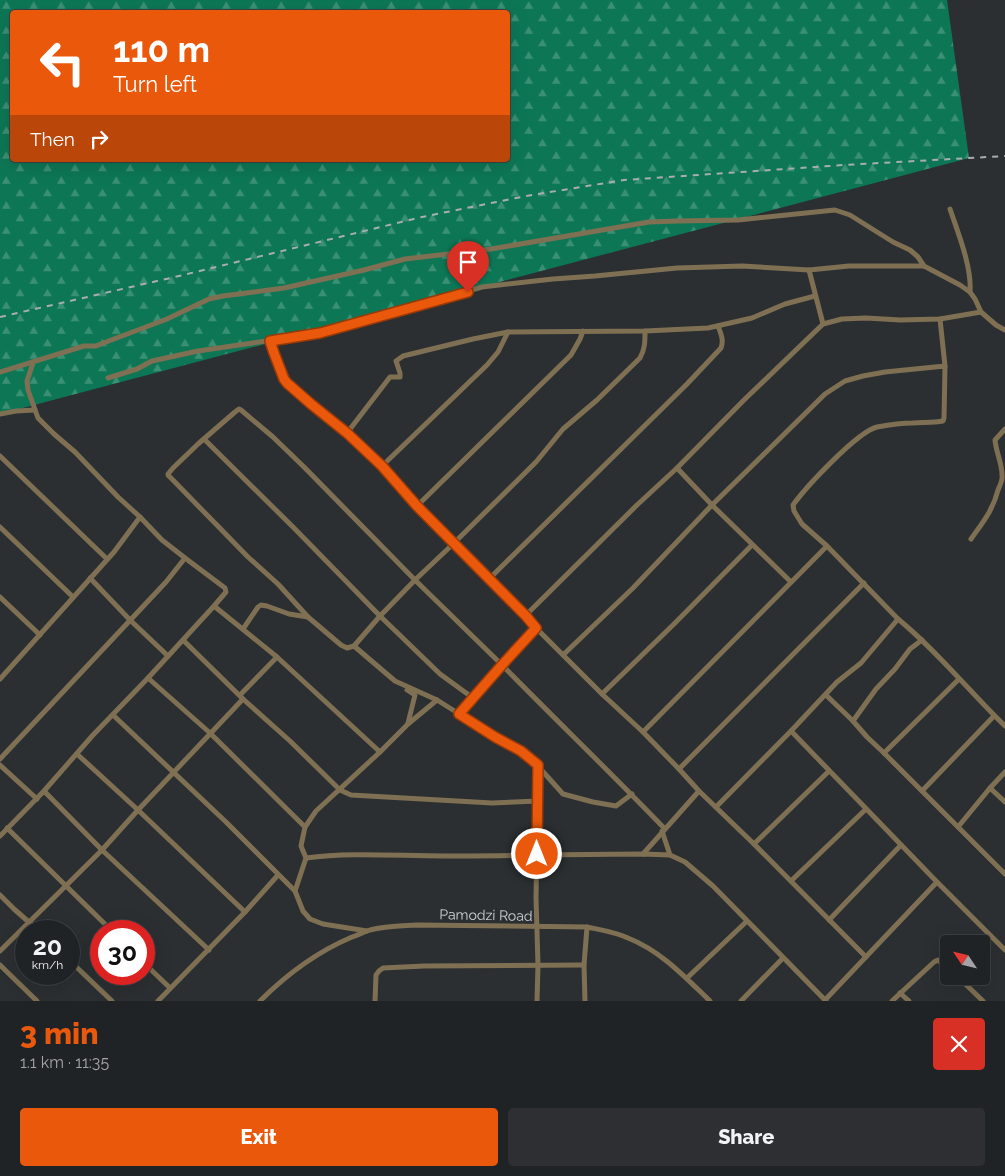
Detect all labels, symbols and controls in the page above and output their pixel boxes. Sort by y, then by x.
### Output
text: 110 m [113,29,210,70]
icon: left [30,30,95,95]
text: Turn left [113,71,197,97]
icon: right [85,125,113,153]
text: Then [30,128,75,150]
pin [447,241,489,292]
icon: arrive [454,248,482,276]
position arrow [510,827,562,879]
street label: Pamodzi Road [439,906,533,924]
speed limit sign: 30 [90,920,155,985]
text: 20 [33,931,62,961]
north arrow [940,935,990,985]
map controls [940,935,990,985]
text: km/h [32,958,63,972]
text: 3 min [20,1016,99,1051]
button: close [933,1018,985,1070]
text: 1.1 km · 11:35 [20,1053,109,1072]
button: Exit [20,1108,498,1166]
button: Share [508,1108,985,1166]

